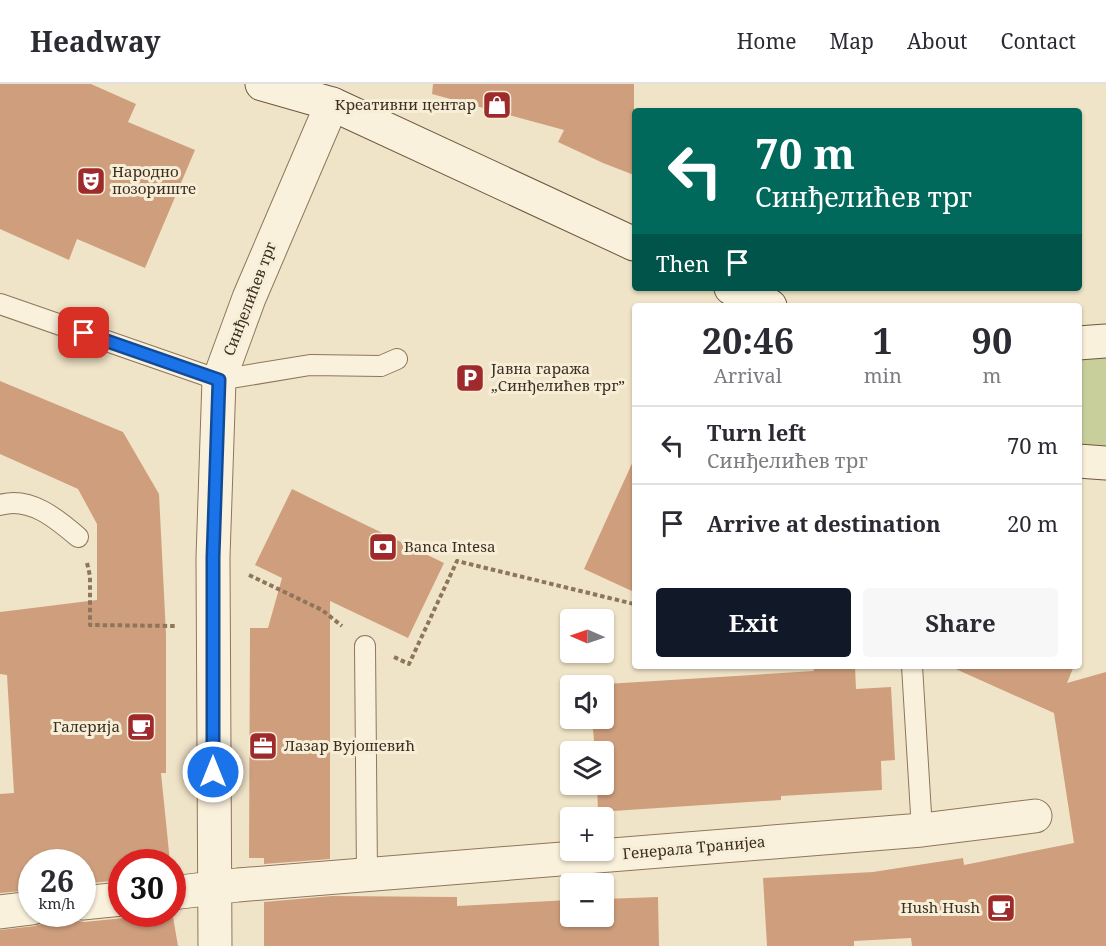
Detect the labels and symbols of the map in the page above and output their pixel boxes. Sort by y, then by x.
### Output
shop icon: Креативни центар [481,89,513,121]
place label: Креативни центар [335,94,476,114]
place label: Народно позориште [112,161,196,198]
theatre icon: Народно позориште [75,165,107,197]
street label: Синђелићев трг [218,239,280,358]
pin [58,307,109,358]
place label: Јавна гаража „Синђелићев трг” [490,358,625,395]
parking icon: Јавна гаража „Синђелићев трг” [454,362,486,394]
bank icon: Banca Intesa [367,531,399,563]
place label: Banca Intesa [404,536,495,556]
north arrow [560,609,614,663]
cafe icon: Галерија [125,711,157,743]
place label: Галерија [53,716,120,736]
office icon: Лазар Вујошевић [247,730,279,762]
place label: Лазар Вујошевић [284,735,415,755]
position arrow [181,740,245,804]
street label: Генерала Транијеа [622,831,766,863]
speed limit sign: 30 [108,849,186,927]
cafe icon: Hush Hush [985,892,1017,924]
place label: Hush Hush [901,897,980,917]

